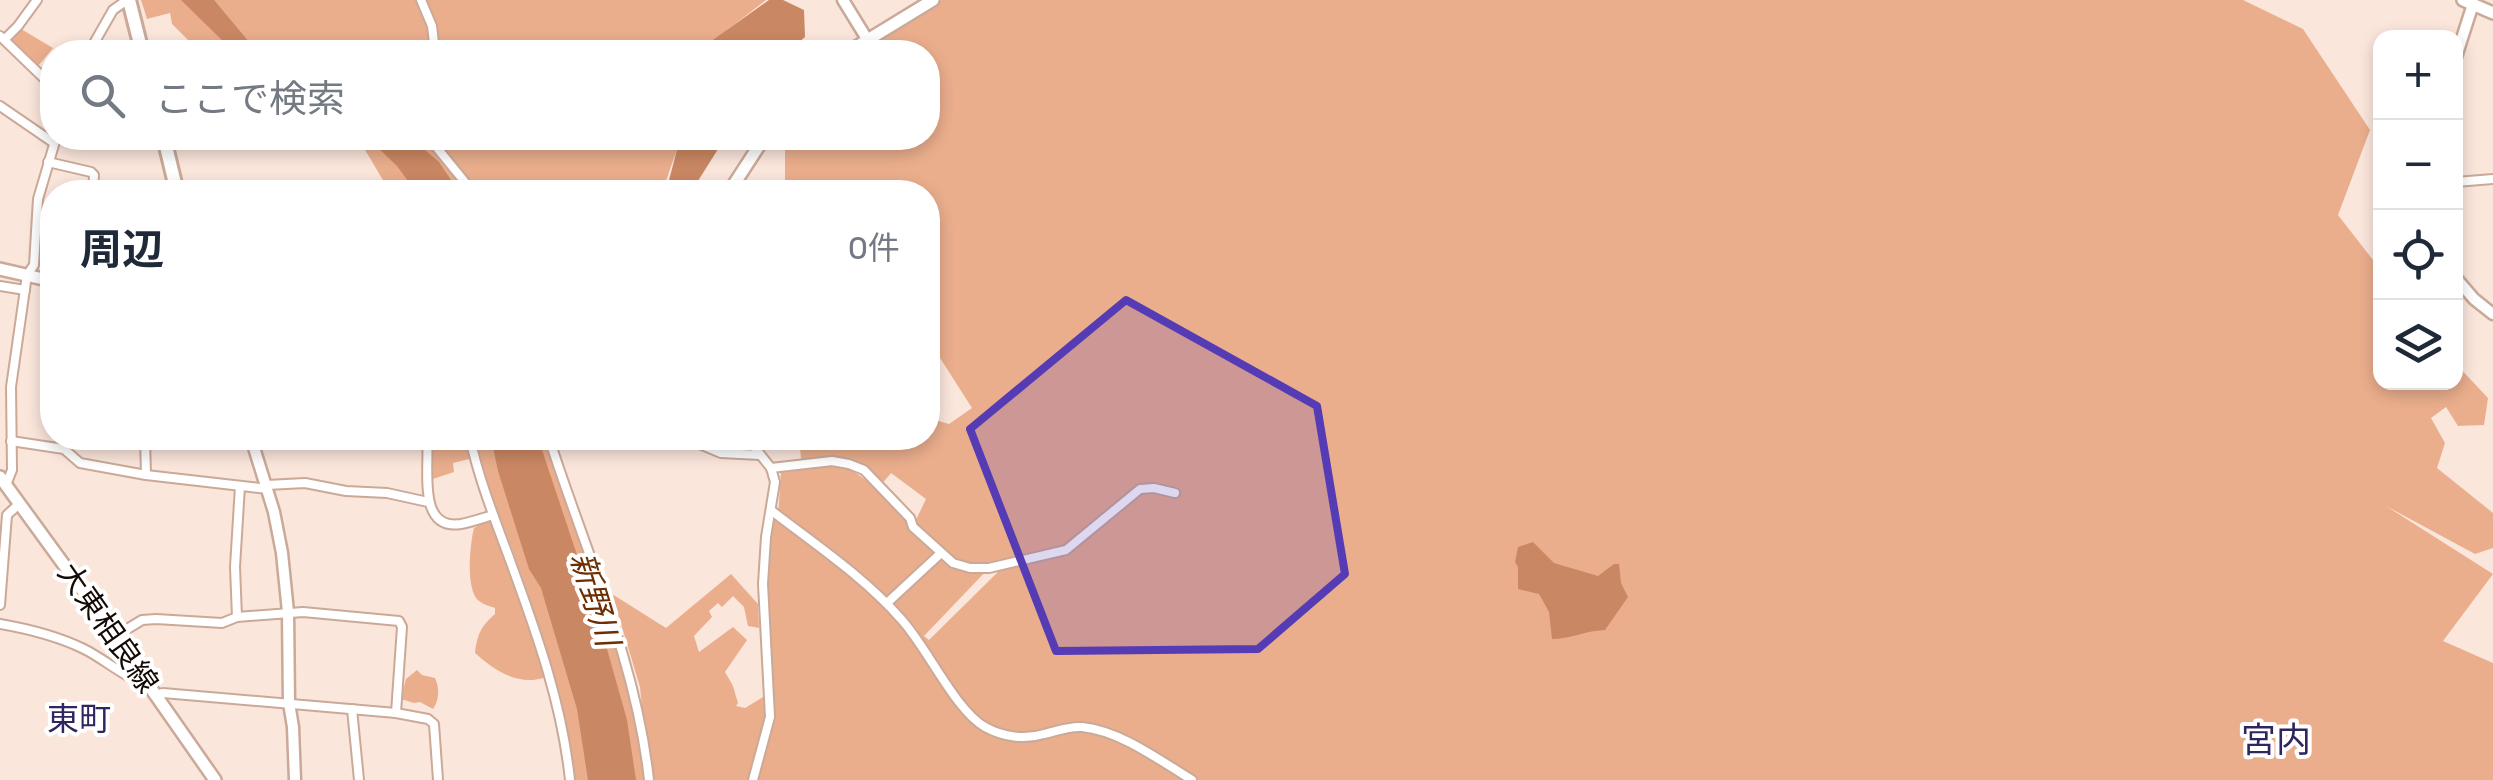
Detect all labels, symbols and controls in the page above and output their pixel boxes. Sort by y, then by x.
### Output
map controls [2373,30,2463,390]
button: + [2373,30,2463,120]
search box [40,40,940,150]
icon: search [75,68,130,123]
text: ここで検索 [155,76,345,122]
button: − [2373,120,2463,210]
button: locate [2373,210,2463,300]
text: 周辺 [80,225,164,275]
text: 0件 [848,229,900,267]
button: layers [2373,300,2463,390]
water label: 新野川 [563,548,628,653]
street label: 大東相良線 [50,556,166,700]
district label: 東町 [47,700,111,738]
district label: 宮内 [2241,719,2311,761]

